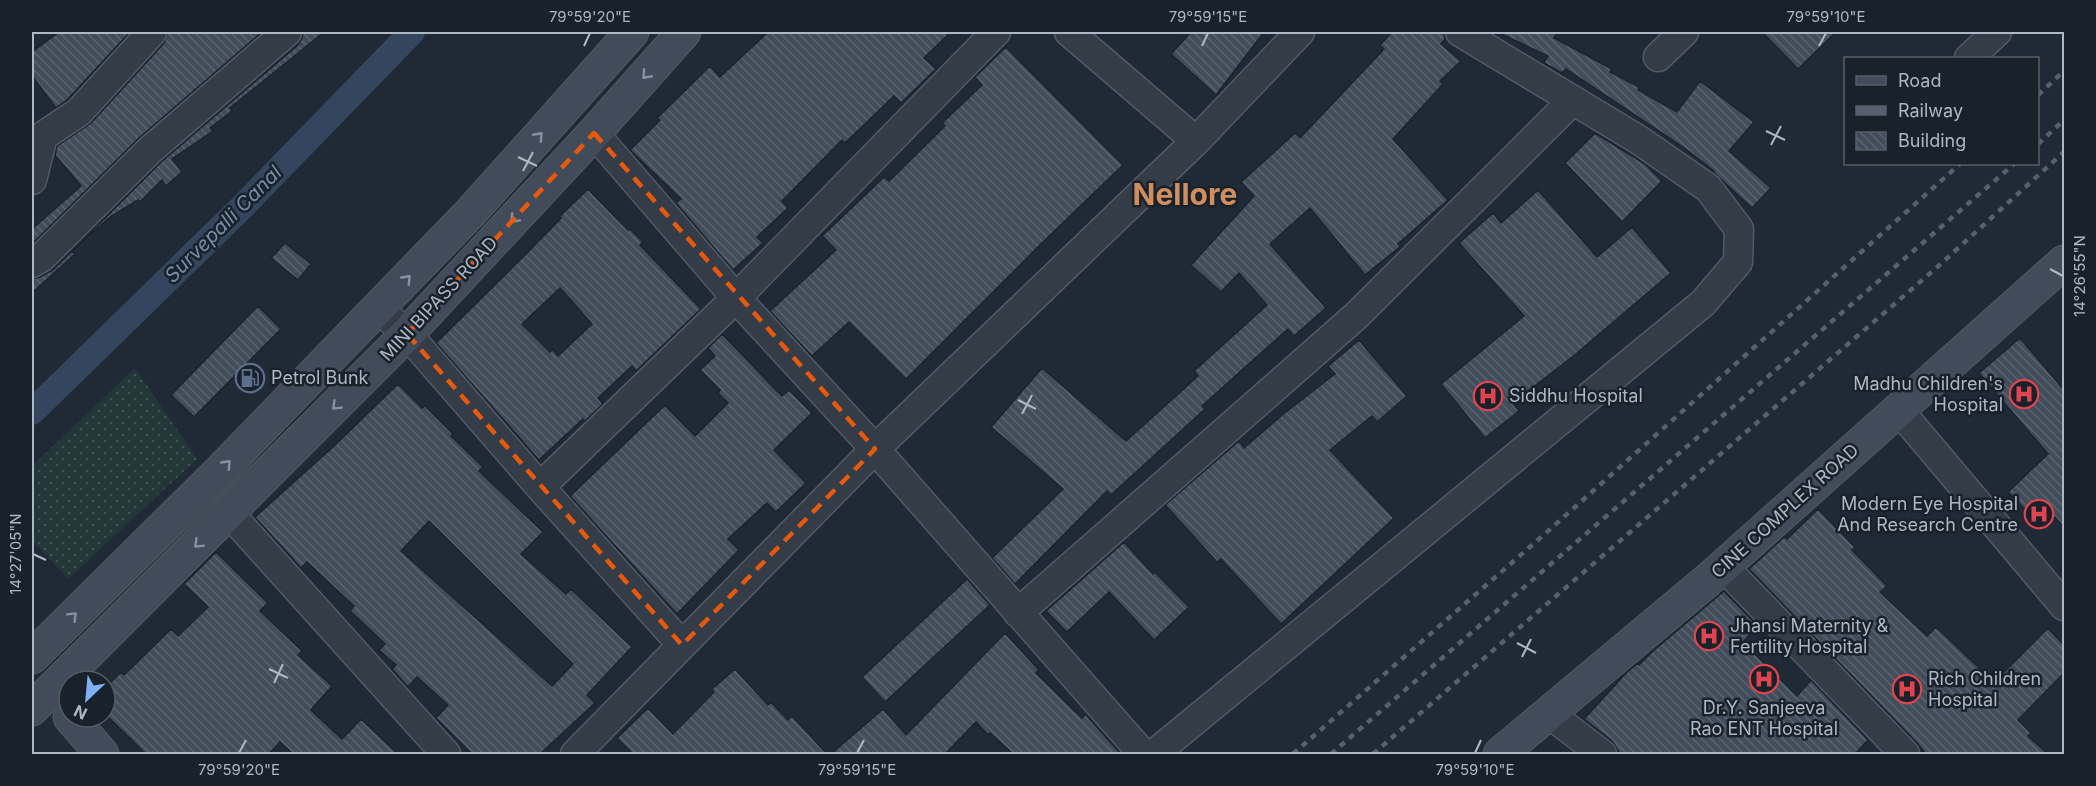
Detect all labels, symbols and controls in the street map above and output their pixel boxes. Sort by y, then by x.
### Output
text: 79°59'20"E [549,7,631,26]
text: 79°59'15"E [1169,7,1247,26]
text: 79°59'10"E [1787,7,1865,26]
legend [1844,57,2039,165]
one-way arrow [642,68,653,79]
text: Road [1898,70,1941,91]
text: Railway [1898,100,1963,121]
text: Building [1898,130,1966,151]
one-way arrow [532,132,543,143]
water label: Survepalli Canal [160,160,287,287]
district label: Nellore [1133,176,1237,212]
one-way arrow [510,213,521,223]
street label: MINI BIPASS ROAD [376,232,502,365]
text: 14°26'55"N [2070,235,2089,317]
one-way arrow [399,275,410,286]
fuel station icon: Petrol Bunk [234,362,266,394]
place label: Petrol Bunk [271,367,369,388]
place label: Madhu Children's Hospital [1853,373,2003,415]
hospital icon: Madhu Children's Hospital [2008,378,2040,410]
hospital icon: Siddhu Hospital [1472,380,1504,412]
place label: Siddhu Hospital [1509,385,1643,406]
one-way arrow [332,399,343,409]
street label: CINE COMPLEX ROAD [1707,439,1863,582]
one-way arrow [220,460,231,471]
place label: Modern Eye Hospital And Research Centre [1837,493,2018,535]
hospital icon: Modern Eye Hospital And Research Centre [2023,498,2055,530]
text: 14°27'05"N [6,513,25,595]
one-way arrow [195,537,205,548]
one-way arrow [66,612,77,623]
place label: Jhansi Maternity & Fertility Hospital [1730,615,1889,657]
hospital icon: Jhansi Maternity & Fertility Hospital [1693,620,1725,652]
hospital icon: Dr.Y. Sanjeeva Rao ENT Hospital [1748,663,1780,695]
place label: Rich Children Hospital [1928,668,2041,710]
north arrow [57,669,117,729]
hospital icon: Rich Children Hospital [1891,673,1923,705]
place label: Dr.Y. Sanjeeva Rao ENT Hospital [1690,697,1838,739]
text: N [71,701,90,724]
text: 79°59'20"E [198,760,280,779]
text: 79°59'15"E [818,760,896,779]
text: 79°59'10"E [1436,760,1514,779]

